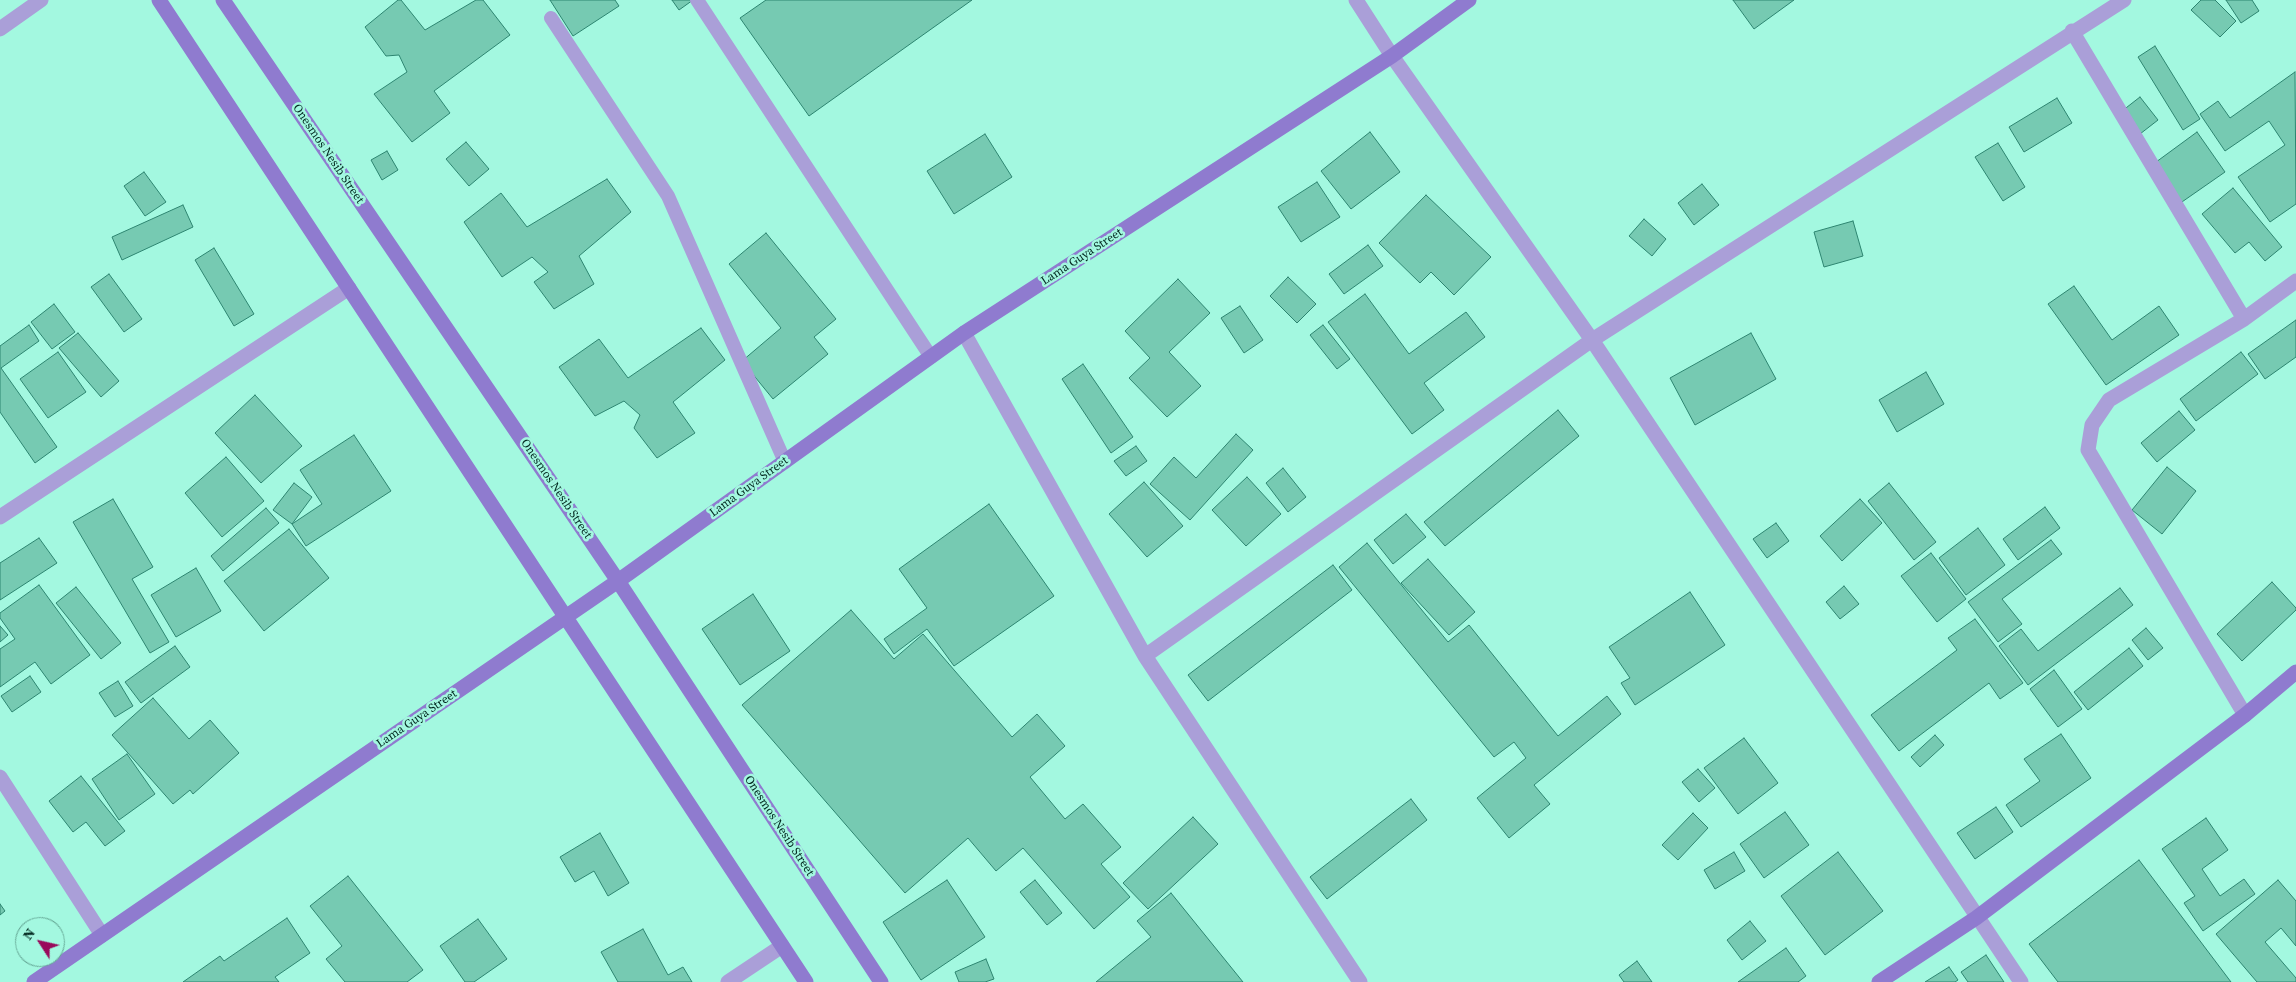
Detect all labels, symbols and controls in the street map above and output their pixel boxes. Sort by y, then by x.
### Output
street label: Onesmos Nesib Street [289,102,367,206]
street label: Lama Guya Street [1039,225,1125,289]
street label: Onesmos Nesib Street [517,437,595,541]
street label: Lama Guya Street [707,454,791,520]
street label: Lama Guya Street [374,687,460,751]
street label: Onesmos Nesib Street [741,773,817,879]
north arrow [15,917,65,967]
text: N [17,924,40,944]

